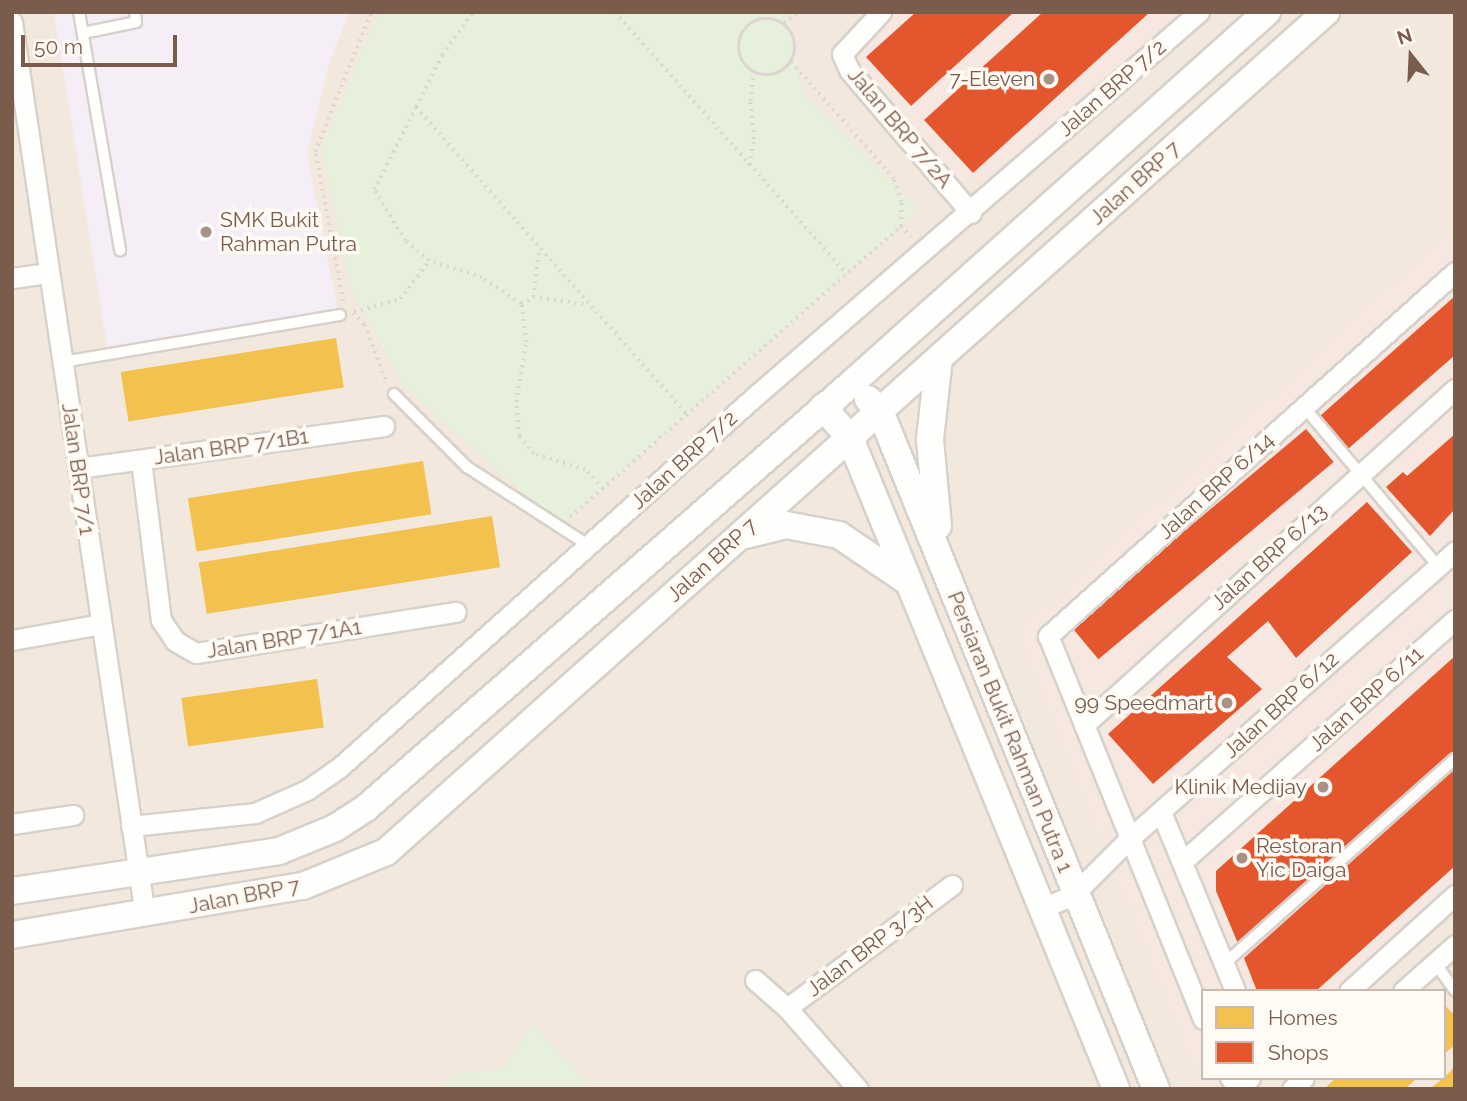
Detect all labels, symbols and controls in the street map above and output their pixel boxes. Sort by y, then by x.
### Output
scale bar [24,21,180,65]
north arrow [1376,21,1446,91]
text: N [1394,23,1415,49]
text: 50 m [34,34,83,59]
street label: Jalan BRP 7/2 [1053,34,1171,142]
street label: Jalan BRP 7/2A [842,63,958,193]
place label: 7-Eleven [950,66,1035,92]
marker: 7-Eleven [1041,71,1057,87]
street label: Jalan BRP 7 [1084,136,1186,230]
place label: SMK Bukit Rahman Putra [220,207,357,257]
marker: SMK Bukit Rahman Putra [198,224,214,240]
street label: Jalan BRP 7/1 [56,401,100,537]
street label: Jalan BRP 7/2 [625,405,743,515]
street label: Jalan BRP 7/1B1 [152,424,310,470]
street label: Jalan BRP 6/14 [1153,427,1279,545]
street label: Jalan BRP 6/13 [1206,498,1332,616]
street label: Jalan BRP 7 [661,513,763,607]
street label: Persiaran Bukit Rahman Putra 1 [942,588,1078,876]
street label: Jalan BRP 7/1A1 [205,614,363,664]
street label: Jalan BRP 6/11 [1304,641,1428,757]
street label: Jalan BRP 6/12 [1218,646,1344,764]
place label: 99 Speedmart [1074,690,1213,716]
marker: 99 Speedmart [1219,695,1235,711]
place label: Klinik Medijay [1174,774,1307,800]
marker: Klinik Medijay [1313,777,1333,797]
place label: Restoran Yic Daiga [1256,833,1347,883]
marker: Restoran Yic Daiga [1234,850,1250,866]
street label: Jalan BRP 7 [186,873,302,919]
street label: Jalan BRP 3/3H [802,890,938,1002]
legend [1201,989,1446,1080]
text: Homes [1268,1005,1338,1030]
text: Shops [1268,1040,1329,1065]

